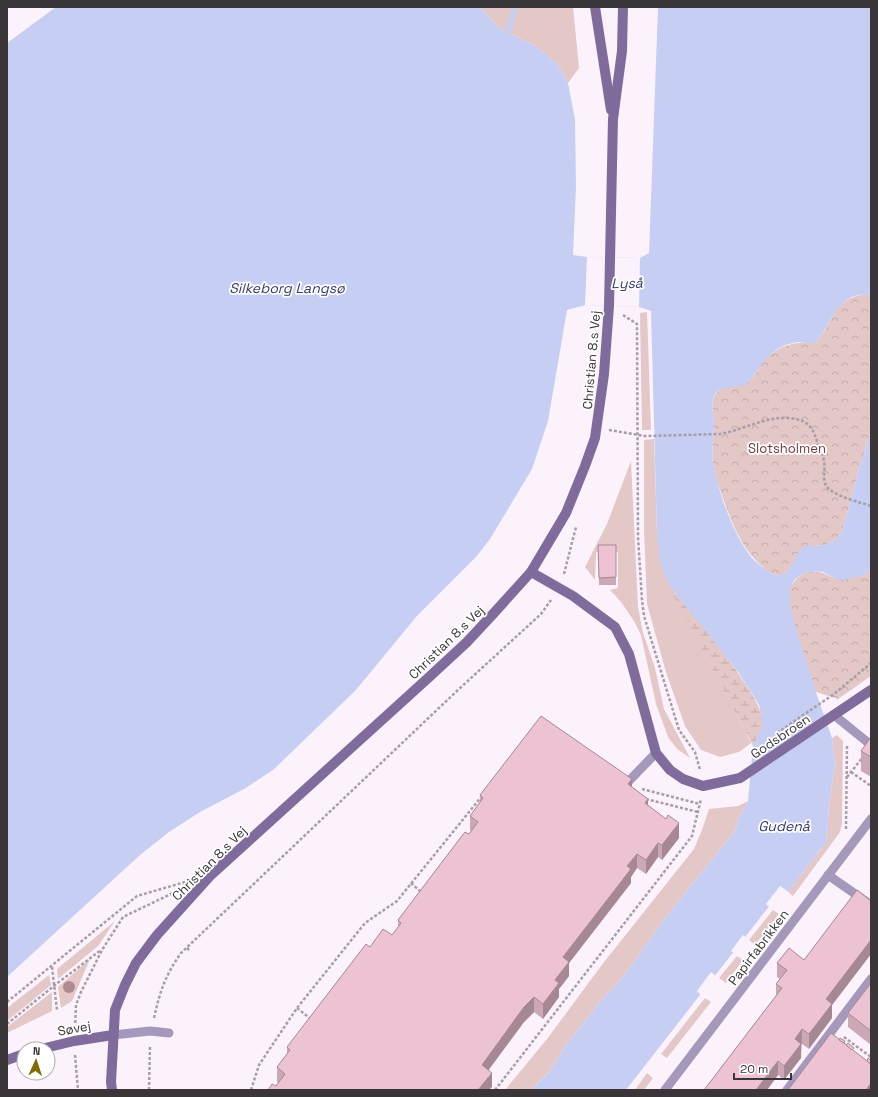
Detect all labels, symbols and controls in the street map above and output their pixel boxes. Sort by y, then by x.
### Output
water label: Lyså [611,274,644,292]
water label: Silkeborg Langsø [229,279,345,297]
street label: Christian 8.s Vej [579,310,604,410]
park label: Slotsholmen [748,440,826,457]
street label: Christian 8.s Vej [405,602,488,683]
street label: Godsbroen [747,710,813,763]
water label: Gudenå [758,817,811,835]
street label: Christian 8.s Vej [168,822,250,904]
street label: Papirfabrikken [724,906,792,989]
street label: Søvej [56,1017,92,1040]
north arrow [16,1041,56,1081]
text: N [32,1044,41,1058]
scale bar [734,1055,791,1081]
text: 20 m [740,1061,768,1077]

